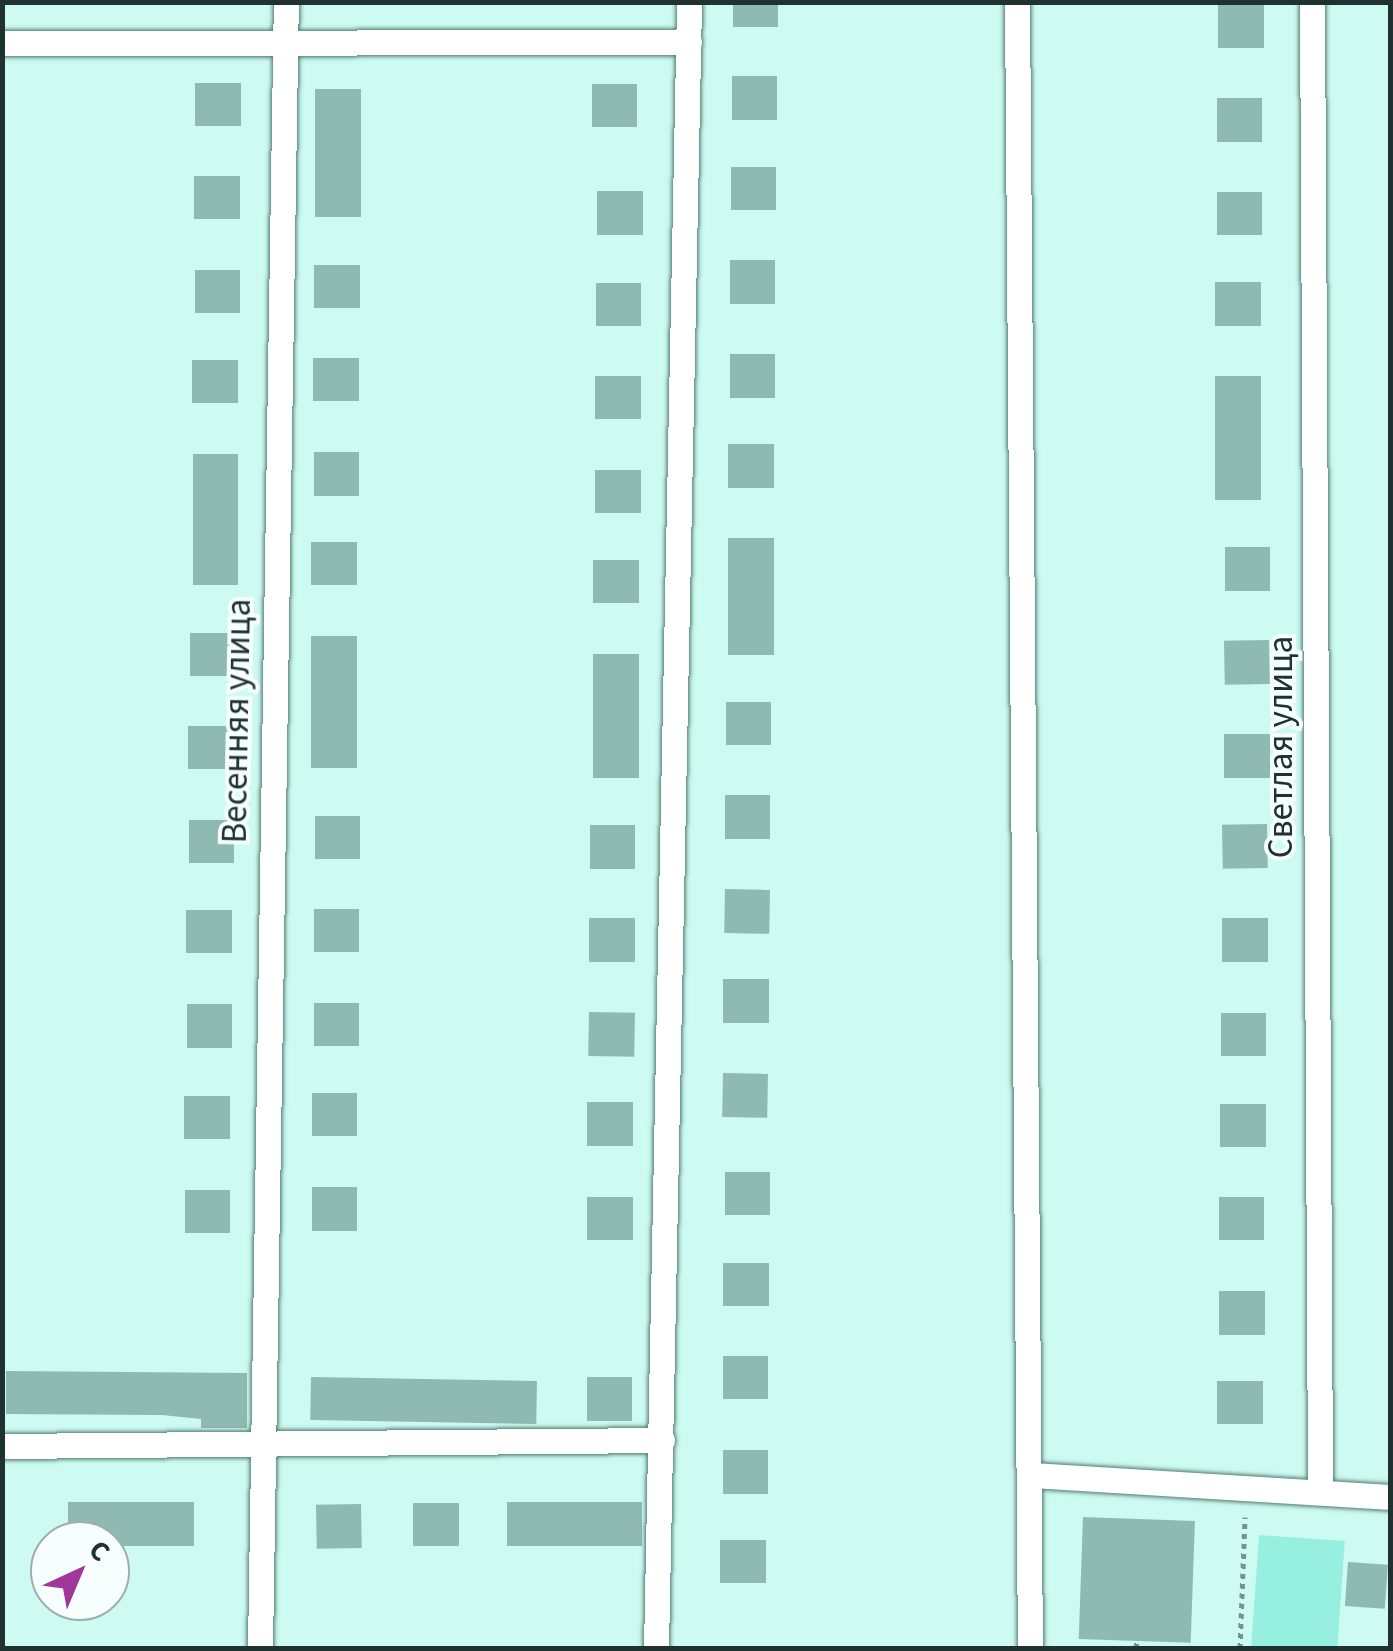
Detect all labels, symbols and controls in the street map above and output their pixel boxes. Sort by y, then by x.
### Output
street label: Весенняя улица [214,598,260,844]
street label: Светлая улица [1260,636,1302,858]
north arrow [30,1521,130,1621]
text: С [80,1531,119,1571]

